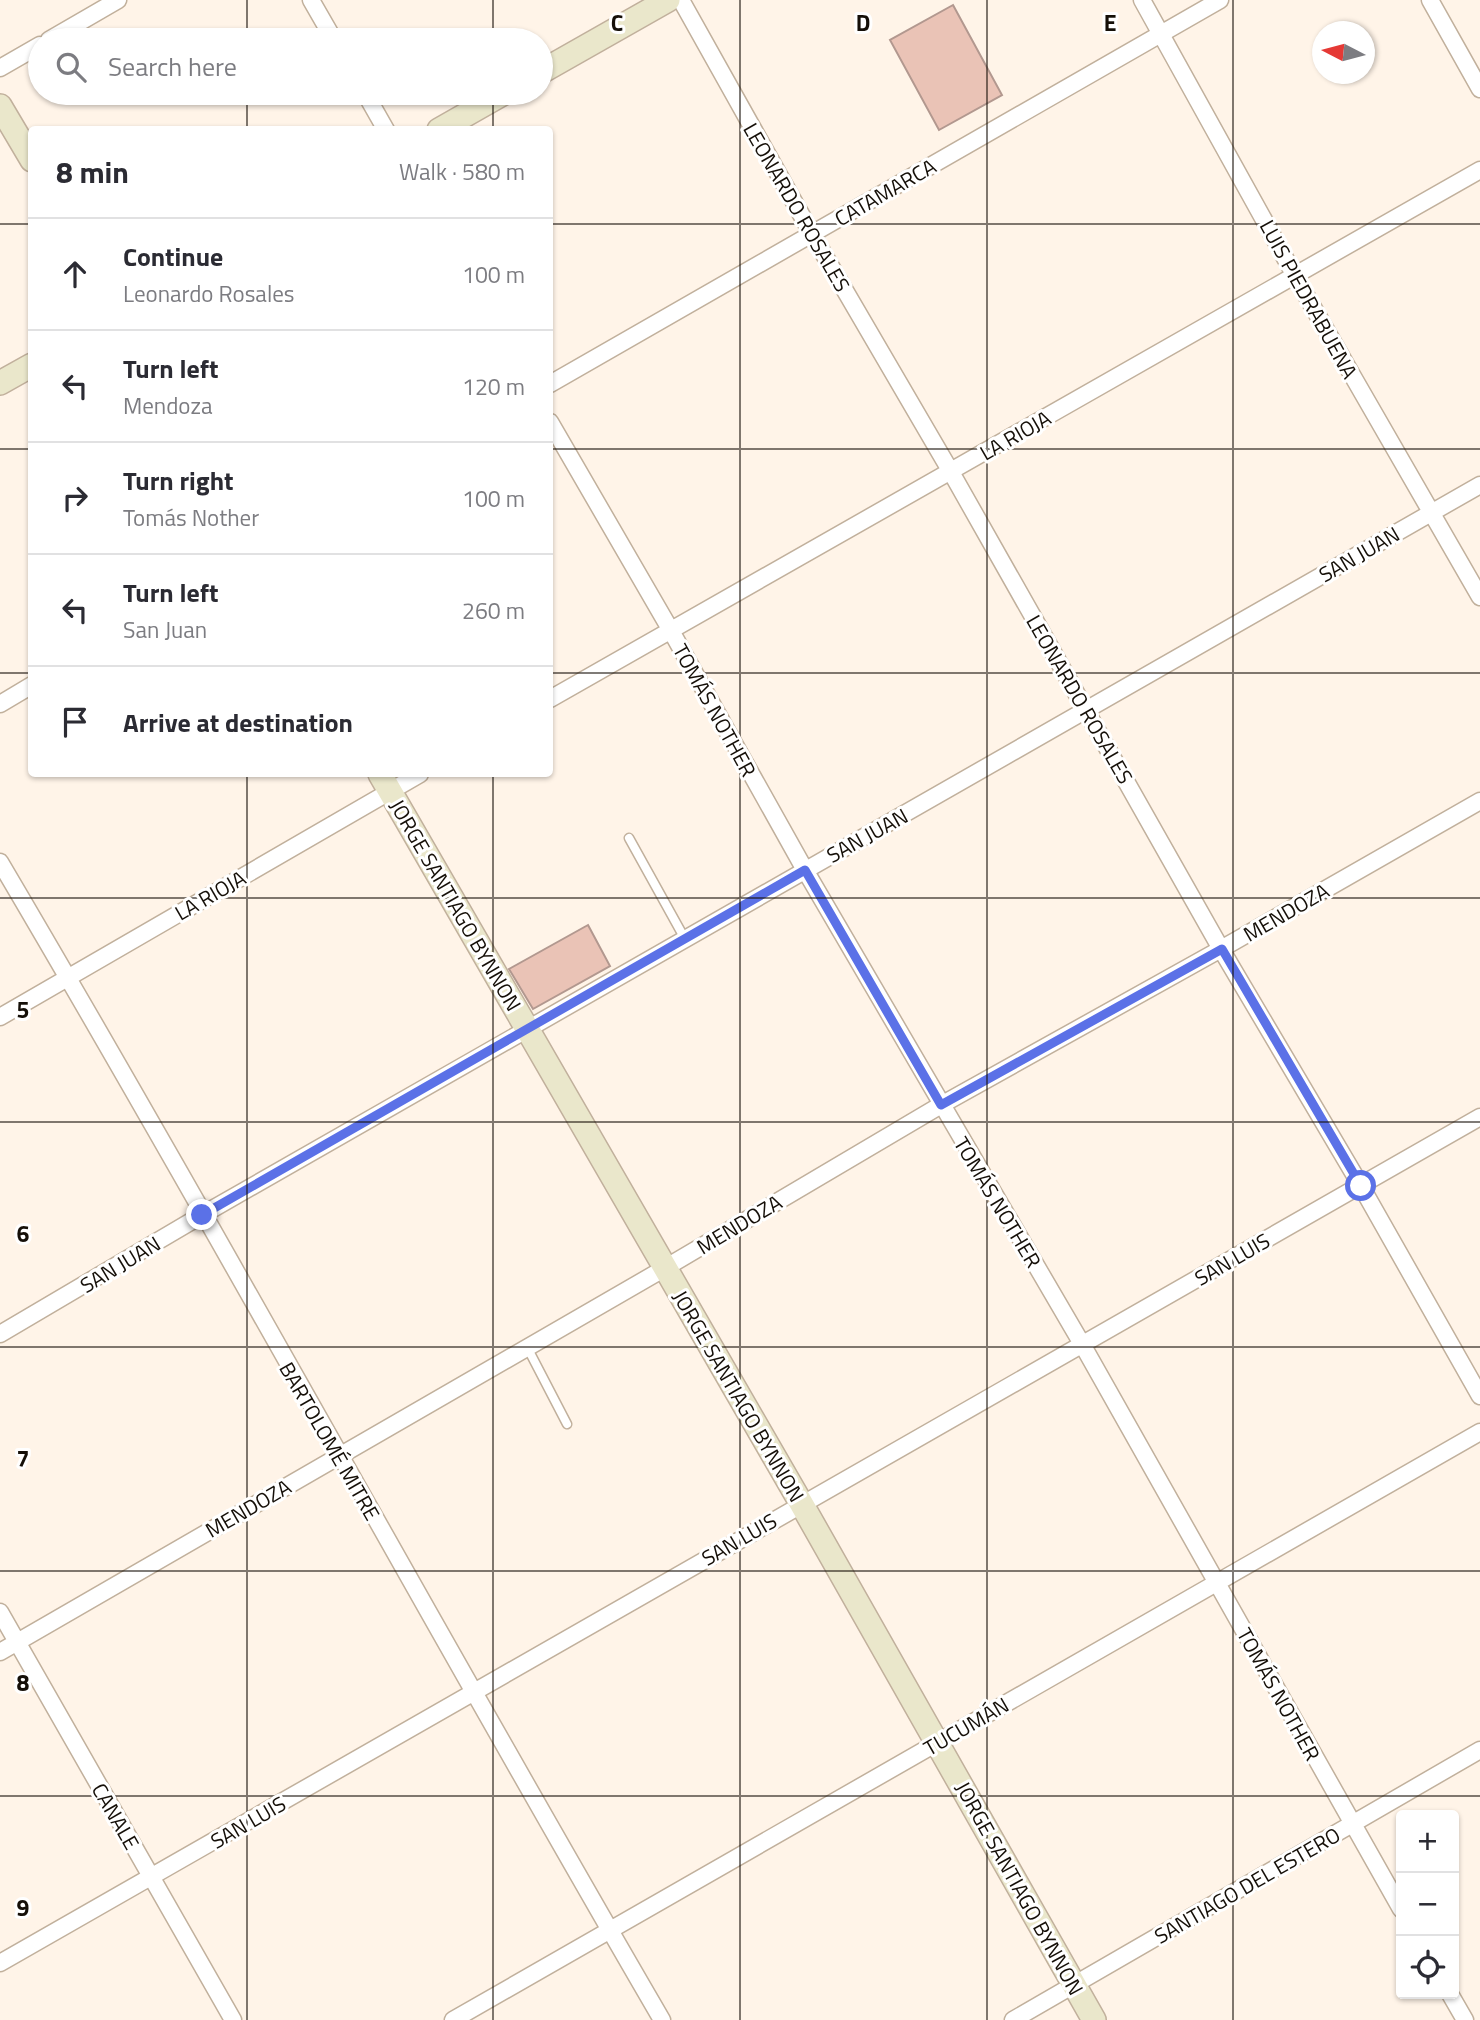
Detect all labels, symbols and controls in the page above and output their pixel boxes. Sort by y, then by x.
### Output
text: C [611,5,623,40]
text: D [856,5,870,40]
text: E [1104,5,1116,40]
north arrow [1312,21,1375,84]
search box [28,28,553,105]
text: Search here [108,47,237,86]
icon: search [52,48,90,86]
street label: LEONARDO ROSALES [736,117,858,297]
text: 8 min [56,149,129,195]
street label: CATAMARCA [828,150,942,234]
text: Walk · 580 m [399,154,525,189]
street label: LUIS PIEDRABUENA [1252,214,1366,385]
text: Continue [123,237,223,276]
icon: ahead [56,255,94,293]
text: 100 m [462,257,525,292]
text: Leonardo Rosales [123,276,295,311]
text: Turn left [123,349,218,388]
icon: left [56,367,94,405]
text: 120 m [462,369,525,404]
text: Mendoza [123,388,212,423]
street label: LA RIOJA [974,402,1057,468]
text: Turn right [123,461,234,500]
icon: right [56,479,94,517]
text: 100 m [462,481,525,516]
text: Tomás Nother [123,500,259,535]
street label: SAN JUAN [1313,518,1405,590]
text: Turn left [123,573,218,612]
icon: left [56,591,94,629]
text: 260 m [462,593,525,628]
street label: LEONARDO ROSALES [1019,609,1141,789]
text: San Juan [123,612,207,647]
street label: TOMÁS NOTHER [665,638,765,782]
icon: arrive [56,703,94,741]
text: Arrive at destination [123,703,353,742]
street label: JORGE SANTIAGO BYNNON [382,793,530,1017]
street label: SAN JUAN [820,800,914,870]
street label: LA RIOJA [169,862,252,928]
street label: MENDOZA [1237,874,1335,949]
text: 5 [17,992,29,1027]
street label: TOMÁS NOTHER [946,1130,1050,1274]
route start [1345,1170,1376,1201]
street label: MENDOZA [690,1186,788,1262]
route end [186,1199,217,1230]
text: 6 [17,1216,30,1251]
street label: SAN LUIS [1188,1225,1276,1293]
street label: SAN JUAN [74,1227,166,1301]
street label: JORGE SANTIAGO BYNNON [665,1284,813,1508]
street label: BARTOLOMÉ MITRE [272,1356,388,1526]
text: 7 [17,1441,29,1476]
street label: MENDOZA [199,1470,297,1545]
street label: SAN LUIS [695,1505,783,1573]
street label: TOMÁS NOTHER [1229,1622,1329,1766]
text: 8 [17,1665,30,1700]
street label: TUCUMÁN [917,1689,1015,1763]
street label: JORGE SANTIAGO BYNNON [948,1775,1092,2001]
street label: CANALE [84,1777,148,1855]
street label: SAN LUIS [204,1788,292,1856]
map controls [1396,1810,1459,1999]
button: + [1396,1810,1459,1873]
street label: SANTIAGO DEL ESTERO [1148,1819,1346,1951]
button: − [1396,1873,1459,1936]
text: 9 [17,1890,30,1925]
button: locate [1396,1936,1459,1999]

